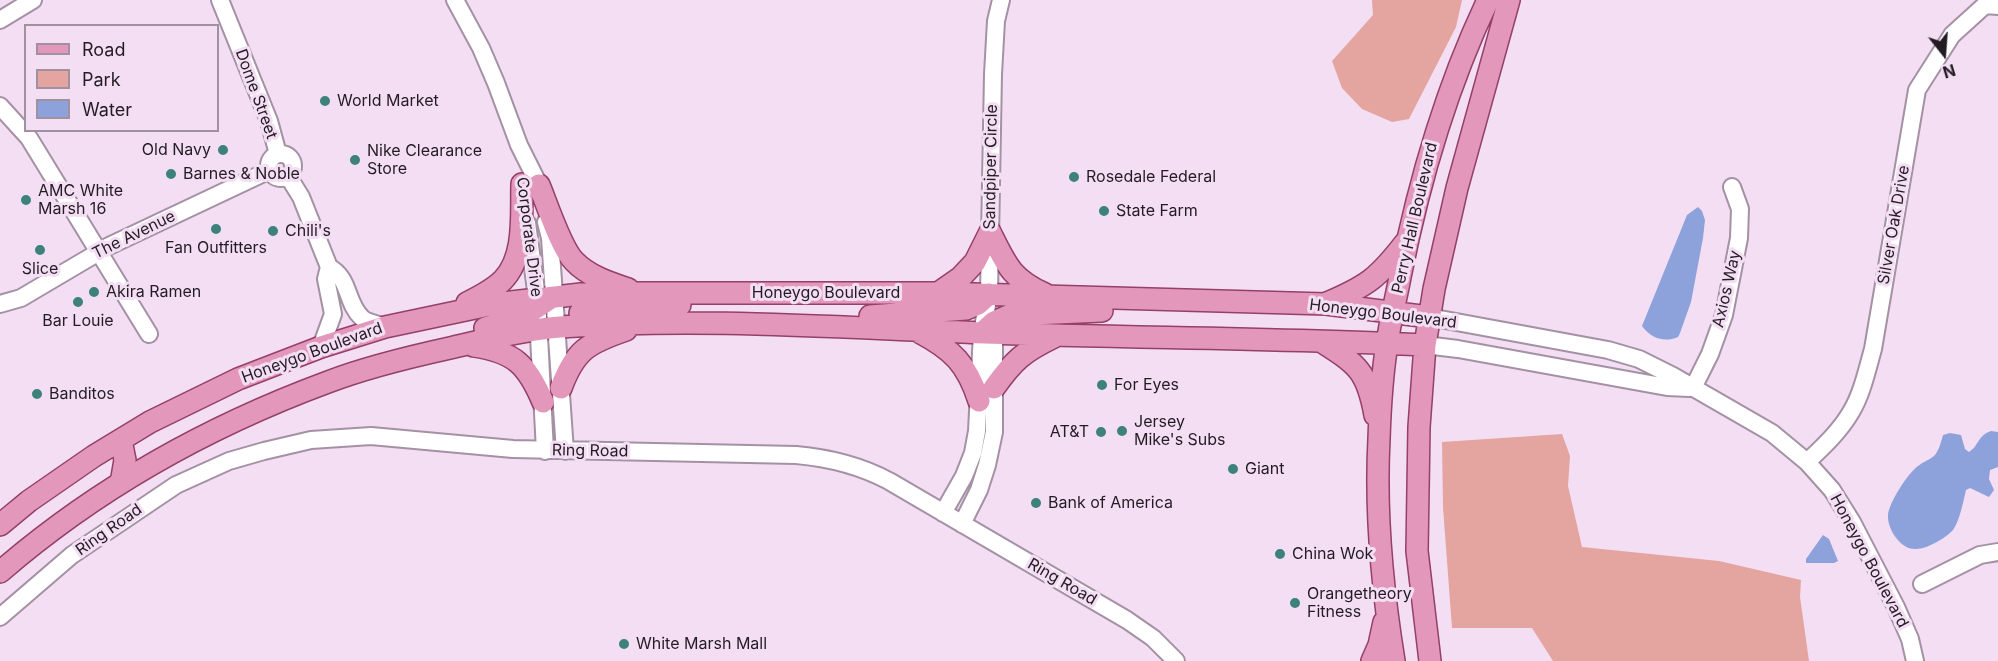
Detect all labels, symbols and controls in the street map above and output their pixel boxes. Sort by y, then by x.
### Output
legend [24,24,219,132]
north arrow [1914,24,1974,84]
text: Road [82,39,125,60]
street label: Dome Street [231,46,281,142]
text: N [1941,60,1958,83]
text: Park [82,69,121,90]
place label: World Market [337,91,439,111]
marker: World Market [318,94,332,108]
text: Water [82,99,132,120]
street label: Sandpiper Circle [980,104,1002,230]
place label: Old Navy [142,140,211,160]
place label: Nike Clearance Store [367,141,482,179]
street label: Perry Hall Boulevard [1388,141,1442,295]
marker: Old Navy [216,143,230,157]
marker: Nike Clearance Store [348,153,362,167]
place label: Barnes & Noble [183,164,300,184]
street label: Silver Oak Drive [1874,164,1914,286]
marker: Barnes & Noble [164,167,178,181]
place label: Rosedale Federal [1086,167,1216,187]
marker: Rosedale Federal [1067,170,1081,184]
street label: Corporate Drive [512,176,546,298]
place label: AMC White Marsh 16 [38,181,123,219]
marker: AMC White Marsh 16 [19,193,33,207]
place label: State Farm [1116,201,1198,221]
marker: State Farm [1097,204,1111,218]
street label: The Avenue [89,207,179,263]
place label: Chili's [285,221,331,241]
marker: Fan Outfitters [209,222,223,236]
marker: Chili's [266,224,280,238]
place label: Fan Outfitters [165,238,267,258]
marker: Slice [33,243,47,257]
street label: Axios Way [1709,248,1745,330]
place label: Slice [22,259,58,279]
place label: Akira Ramen [106,282,201,302]
street label: Honeygo Boulevard [752,283,900,303]
marker: Akira Ramen [87,285,101,299]
marker: Bar Louie [71,295,85,309]
street label: Honeygo Boulevard [1308,295,1458,333]
place label: Bar Louie [42,311,114,331]
street label: Honeygo Boulevard [239,319,385,387]
place label: For Eyes [1114,375,1179,395]
marker: For Eyes [1095,378,1109,392]
place label: Banditos [49,384,115,404]
marker: Banditos [30,387,44,401]
place label: Jersey Mike's Subs [1134,412,1226,450]
place label: AT&T [1050,422,1089,442]
marker: Jersey Mike's Subs [1115,424,1129,438]
marker: AT&T [1094,425,1108,439]
street label: Ring Road [552,441,628,461]
place label: Giant [1245,459,1284,479]
marker: Giant [1226,462,1240,476]
street label: Honeygo Boulevard [1826,491,1912,631]
place label: Bank of America [1048,493,1173,513]
marker: Bank of America [1029,496,1043,510]
street label: Ring Road [72,500,146,560]
place label: China Wok [1292,544,1373,564]
marker: China Wok [1273,547,1287,561]
street label: Ring Road [1024,555,1100,609]
place label: Orangetheory Fitness [1307,584,1412,622]
marker: Orangetheory Fitness [1288,596,1302,610]
place label: White Marsh Mall [636,634,767,654]
marker: White Marsh Mall [617,637,631,651]

